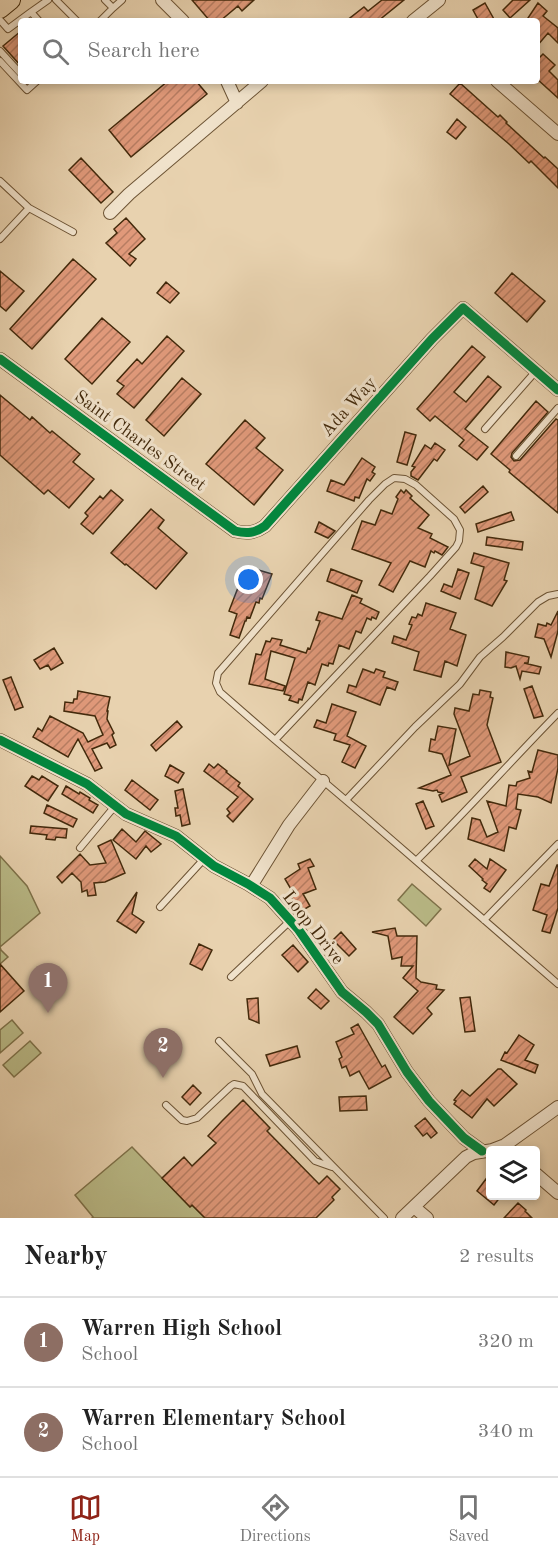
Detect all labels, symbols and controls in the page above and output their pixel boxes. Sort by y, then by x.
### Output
search box [18,18,540,84]
icon: search [39,35,72,68]
text: Search here [87,40,200,62]
street label: Ada Way [318,374,380,440]
street label: Saint Charles Street [71,387,209,495]
your location [234,565,263,594]
street label: Loop Drive [279,888,347,968]
pin: 1 [28,964,68,1013]
pin: 2 [144,1028,182,1078]
map controls [486,1146,540,1200]
button: layers [486,1146,540,1200]
text: Nearby [24,1244,108,1270]
text: 2 results [459,1247,534,1267]
text: Warren High School [81,1318,282,1340]
text: 1 [38,1332,49,1352]
text: 320 m [478,1332,534,1352]
text: School [81,1345,138,1365]
text: Warren Elementary School [81,1408,346,1430]
text: 2 [38,1422,49,1442]
text: 340 m [478,1422,534,1442]
text: School [81,1435,138,1455]
tab: Map [69,1491,102,1547]
tab: Directions [240,1491,311,1547]
tab: Saved [448,1491,489,1547]

